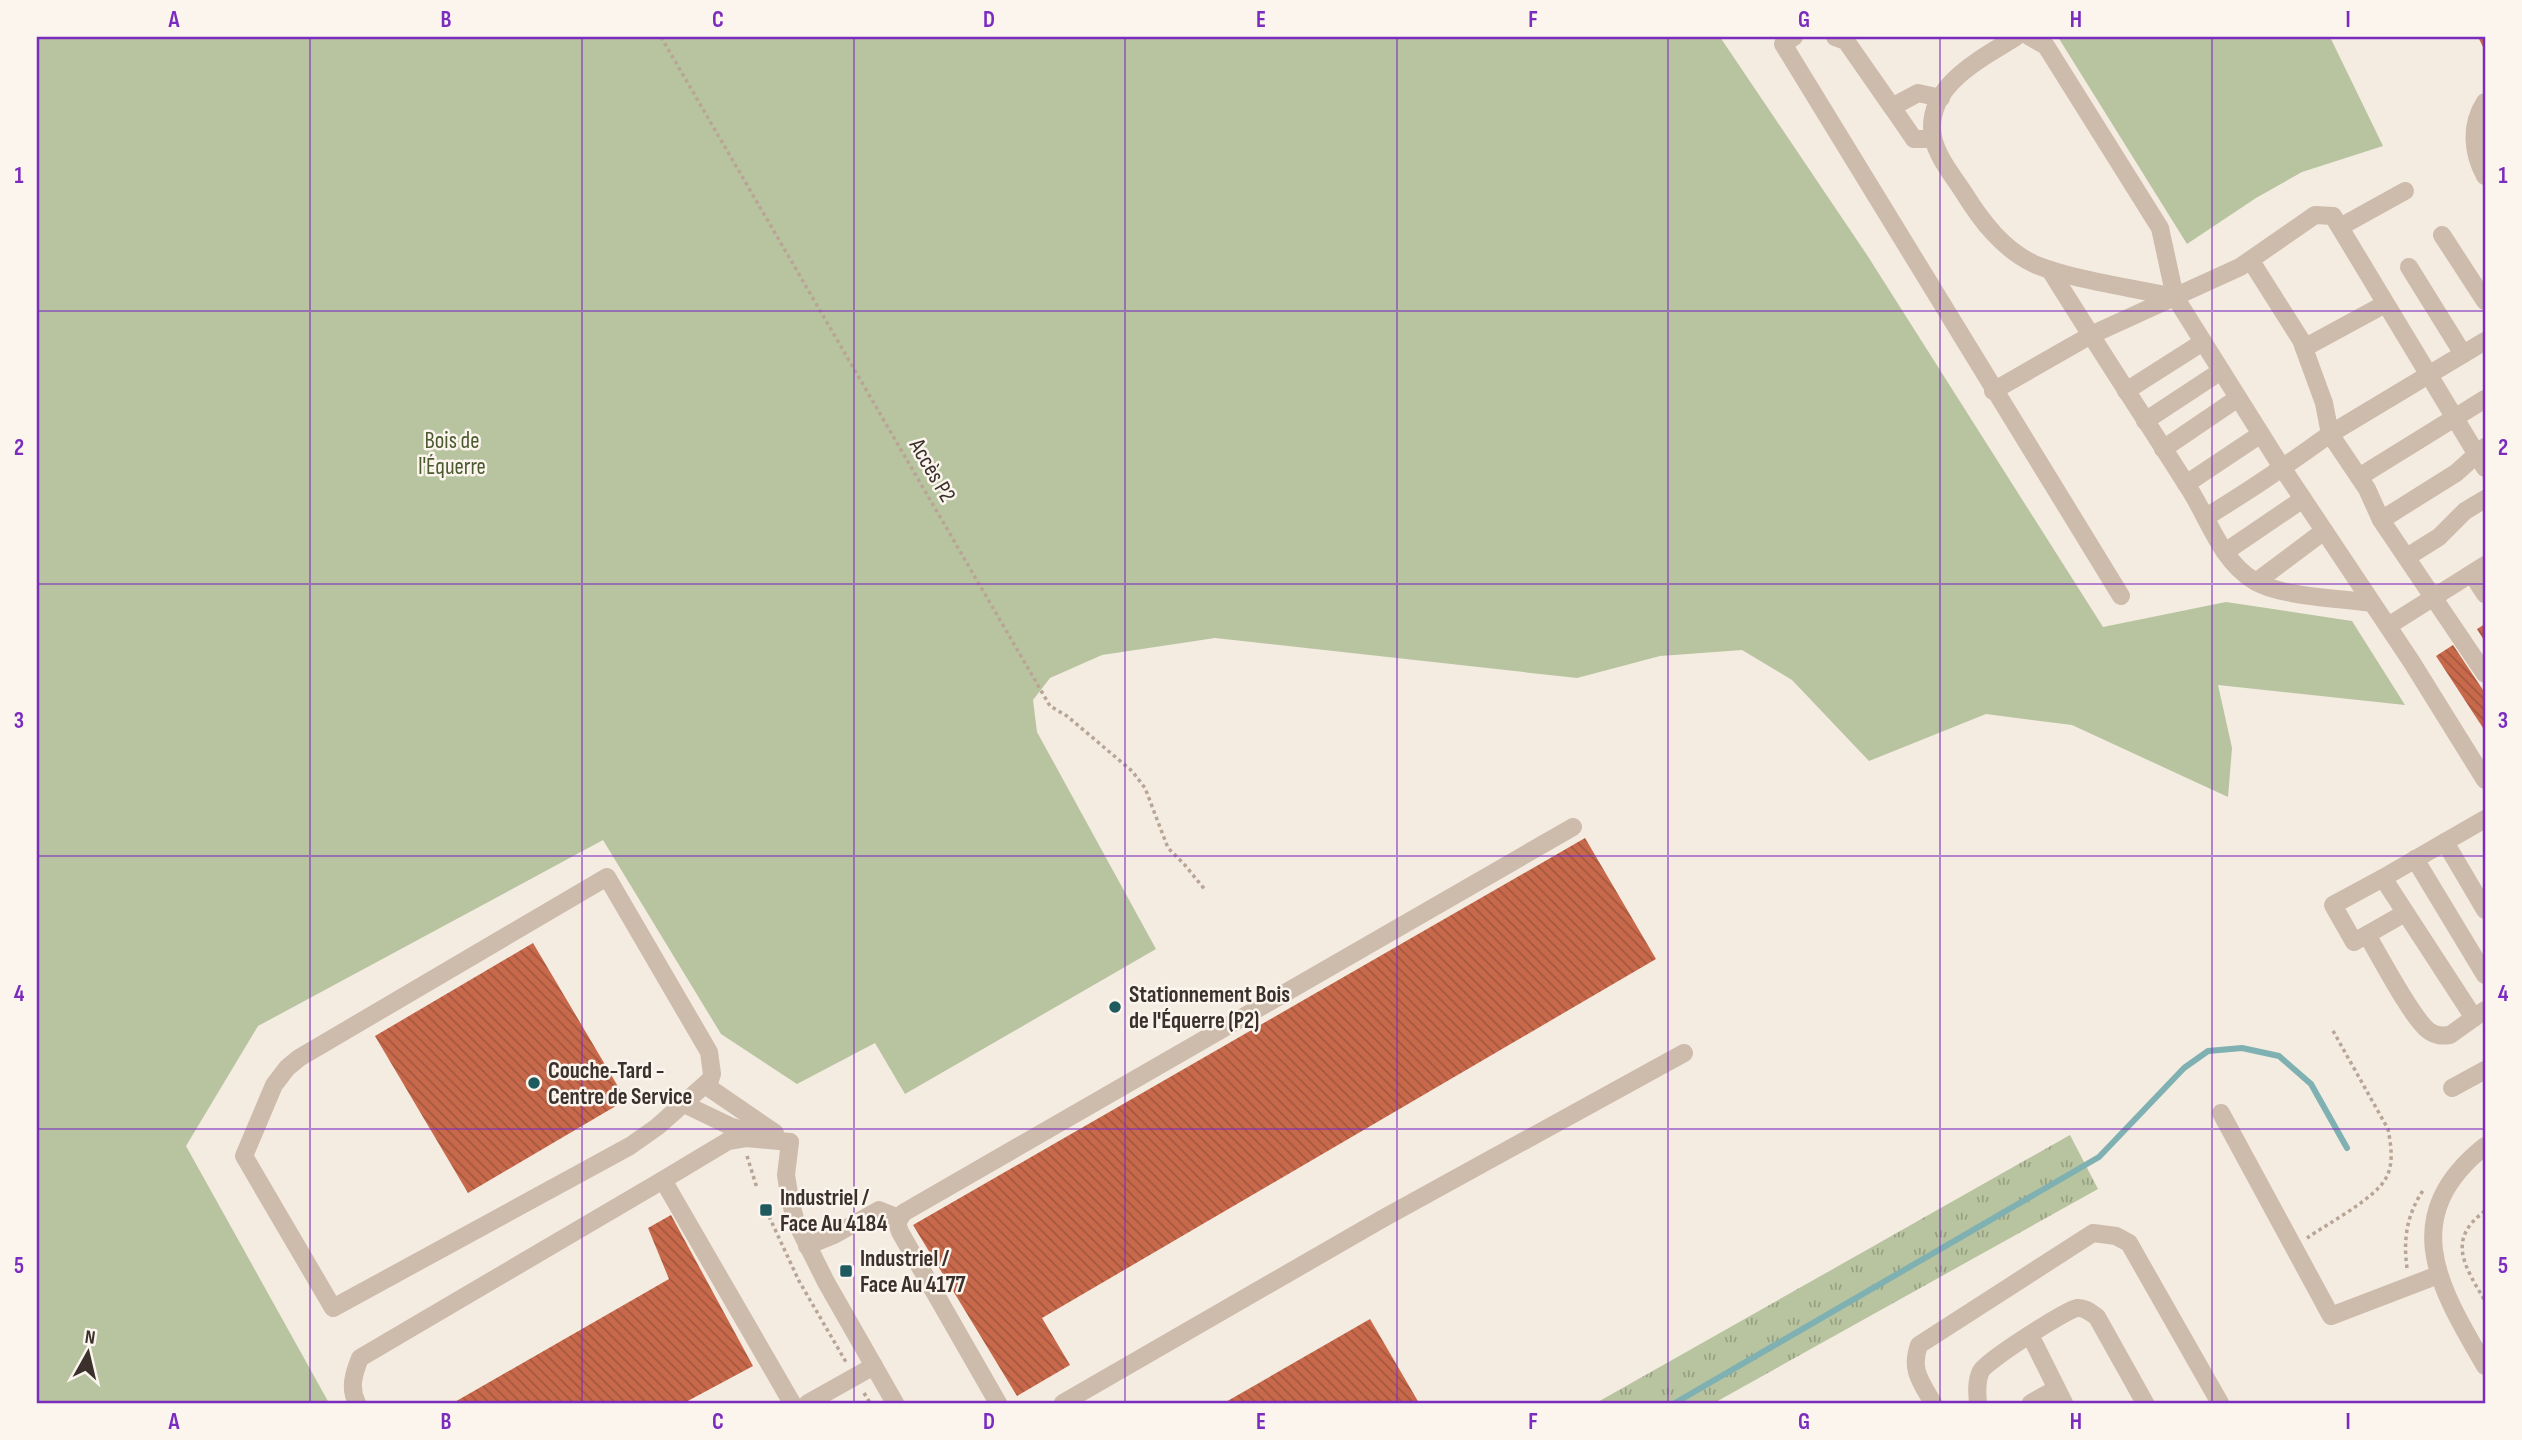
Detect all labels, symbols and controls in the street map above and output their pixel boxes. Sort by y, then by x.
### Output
text: A [168,6,181,34]
text: B [441,6,452,34]
text: C [712,6,724,34]
text: D [983,6,995,34]
text: E [1256,6,1266,34]
text: F [1528,6,1538,34]
text: G [1798,6,1810,34]
text: H [2070,6,2082,34]
text: I [2345,6,2351,34]
text: 1 [14,162,24,190]
text: 1 [2498,162,2508,190]
park label: Bois de l'Équerre [418,427,486,481]
street label: Accès P2 [902,433,961,507]
text: 2 [14,434,24,462]
text: 2 [2498,434,2508,462]
text: 3 [14,707,24,735]
text: 3 [2498,707,2508,735]
text: 4 [14,980,25,1008]
text: 4 [2498,980,2509,1008]
place label: Stationnement Bois de l'Équerre (P2) [1129,981,1290,1035]
marker: Stationnement Bois de l'Équerre (P2) [1107,999,1123,1015]
place label: Couche-Tard - Centre de Service [548,1057,692,1111]
marker: Couche-Tard - Centre de Service [526,1075,542,1091]
place label: Industriel / Face Au 4184 [780,1184,888,1238]
marker: Industriel / Face Au 4184 [758,1202,774,1218]
place label: Industriel / Face Au 4177 [860,1245,966,1299]
text: 5 [14,1252,24,1280]
text: 5 [2498,1252,2508,1280]
marker: Industriel / Face Au 4177 [838,1263,854,1279]
north arrow [52,1318,122,1388]
text: N [84,1326,97,1350]
text: A [168,1408,181,1436]
text: B [441,1408,452,1436]
text: C [712,1408,724,1436]
text: D [983,1408,995,1436]
text: E [1256,1408,1266,1436]
text: F [1528,1408,1538,1436]
text: G [1798,1408,1810,1436]
text: H [2070,1408,2082,1436]
text: I [2345,1408,2351,1436]

